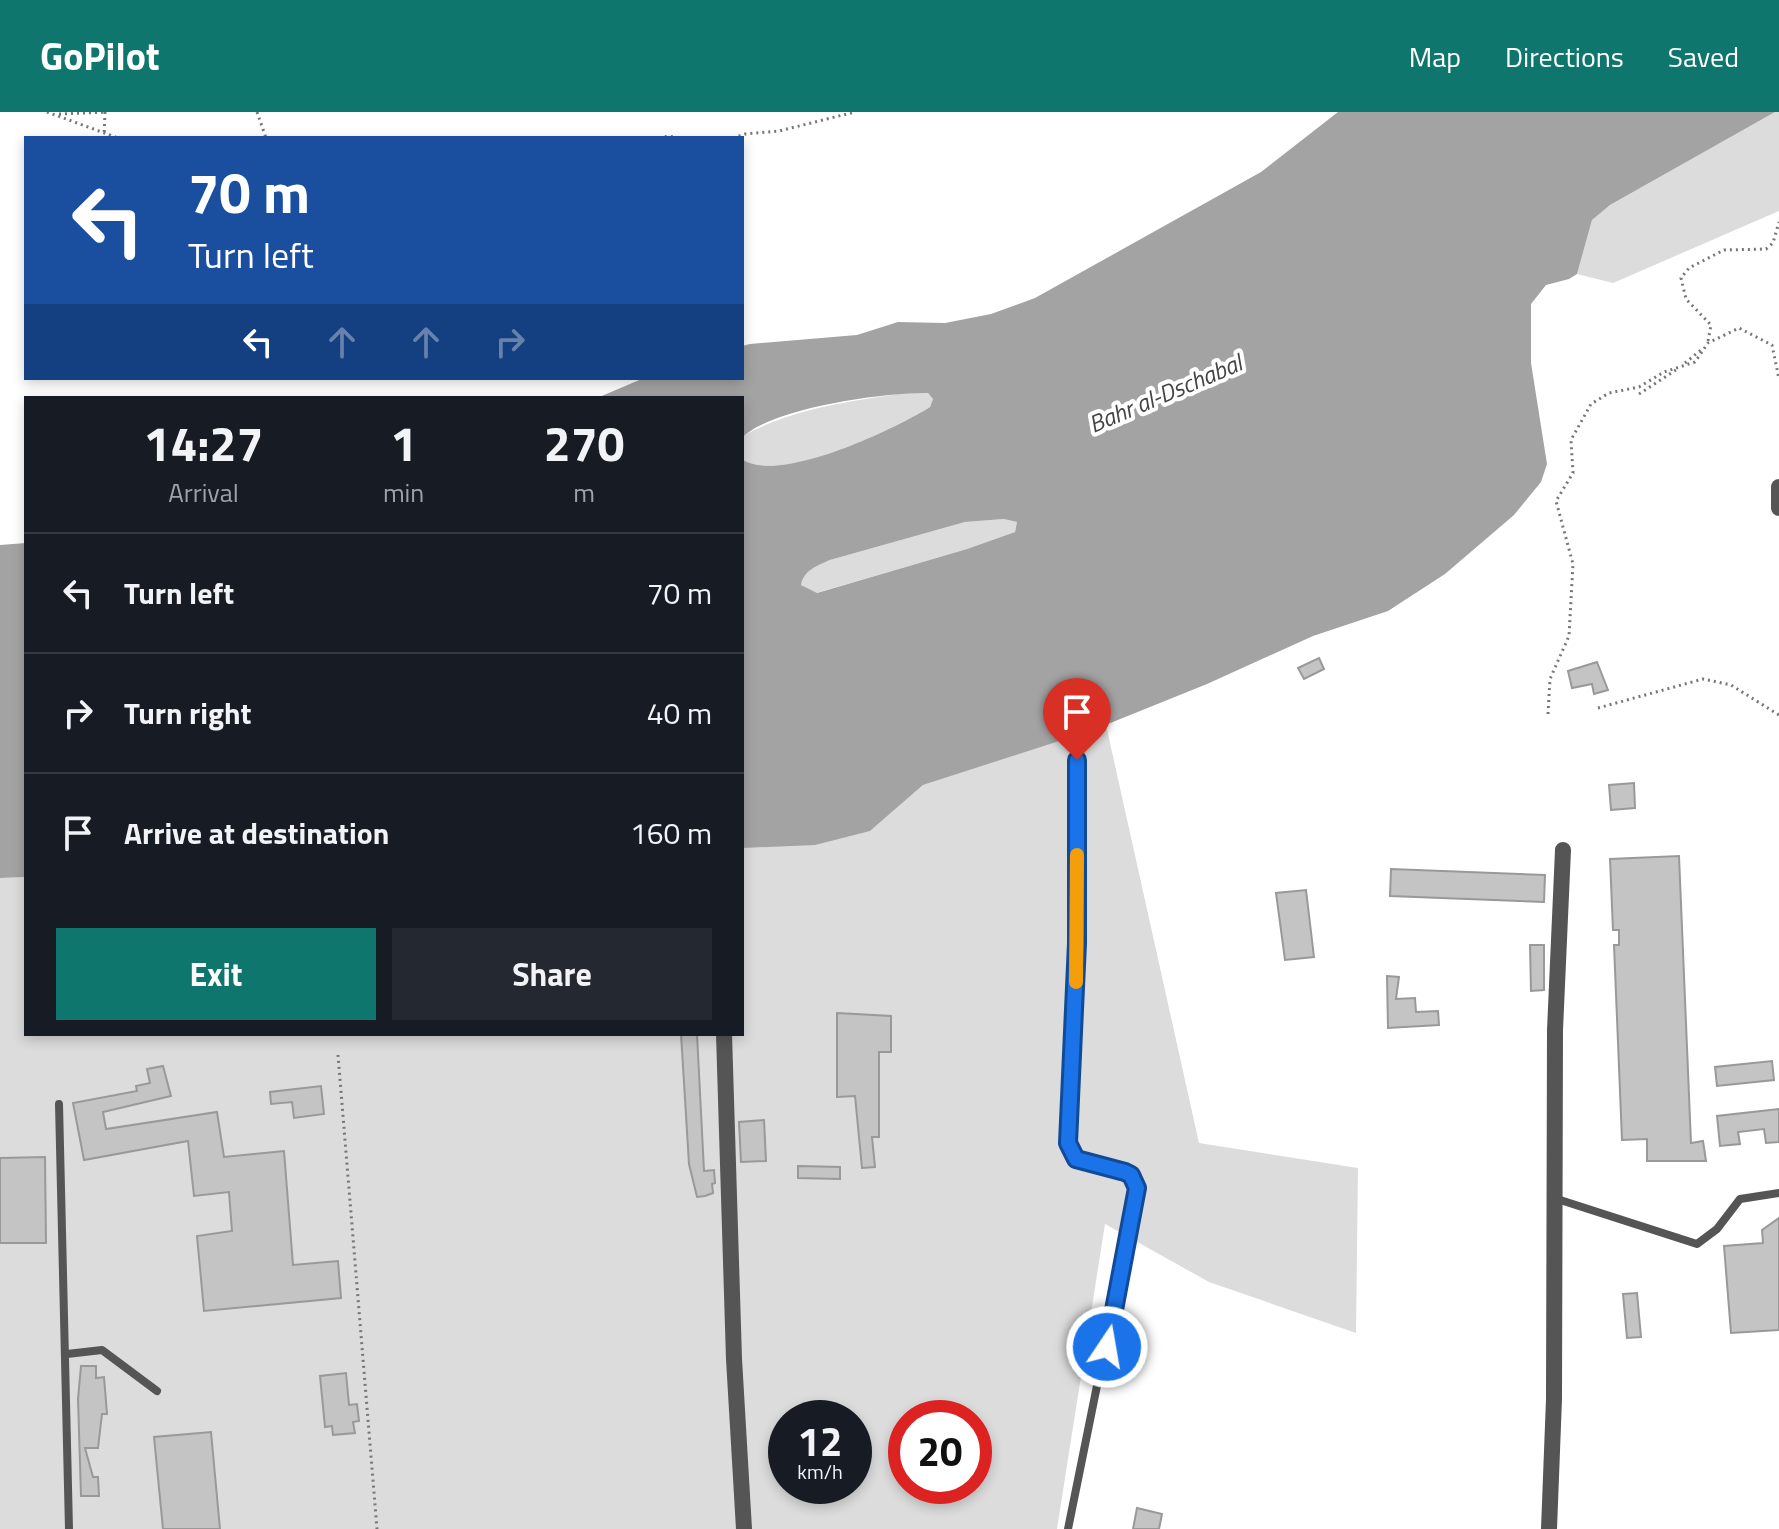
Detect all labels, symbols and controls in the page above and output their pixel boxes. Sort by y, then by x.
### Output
text: GoPilot [40,27,160,85]
text: Map [1409,35,1461,78]
text: Directions [1505,35,1624,78]
text: Saved [1668,35,1739,78]
text: 70 m [188,150,310,235]
icon: left [56,168,160,272]
text: Turn left [188,227,314,282]
icon: left [236,320,280,364]
icon: ahead [320,320,364,364]
icon: ahead [404,320,448,364]
icon: right [488,320,532,364]
water label: Bahr al-Dschabal [1083,343,1250,442]
text: 14:27 [144,407,263,480]
text: 1 [390,407,417,480]
text: 270 [544,407,624,480]
text: Arrival [168,473,239,512]
text: min [383,473,424,512]
text: m [573,473,595,512]
text: Turn left [124,570,234,616]
text: 70 m [647,570,712,616]
icon: left [56,571,100,615]
pin [1043,678,1111,760]
text: Turn right [124,690,252,736]
text: 40 m [647,690,712,736]
icon: arrive [1055,690,1099,734]
icon: right [56,691,100,735]
text: Arrive at destination [124,810,389,856]
text: 160 m [630,810,712,856]
icon: arrive [56,811,100,855]
button: Exit [56,928,376,1020]
button: Share [392,928,712,1020]
position arrow [1065,1305,1149,1389]
speed limit sign: 20 [888,1400,992,1504]
text: 12 [798,1411,842,1472]
text: km/h [797,1456,843,1487]

